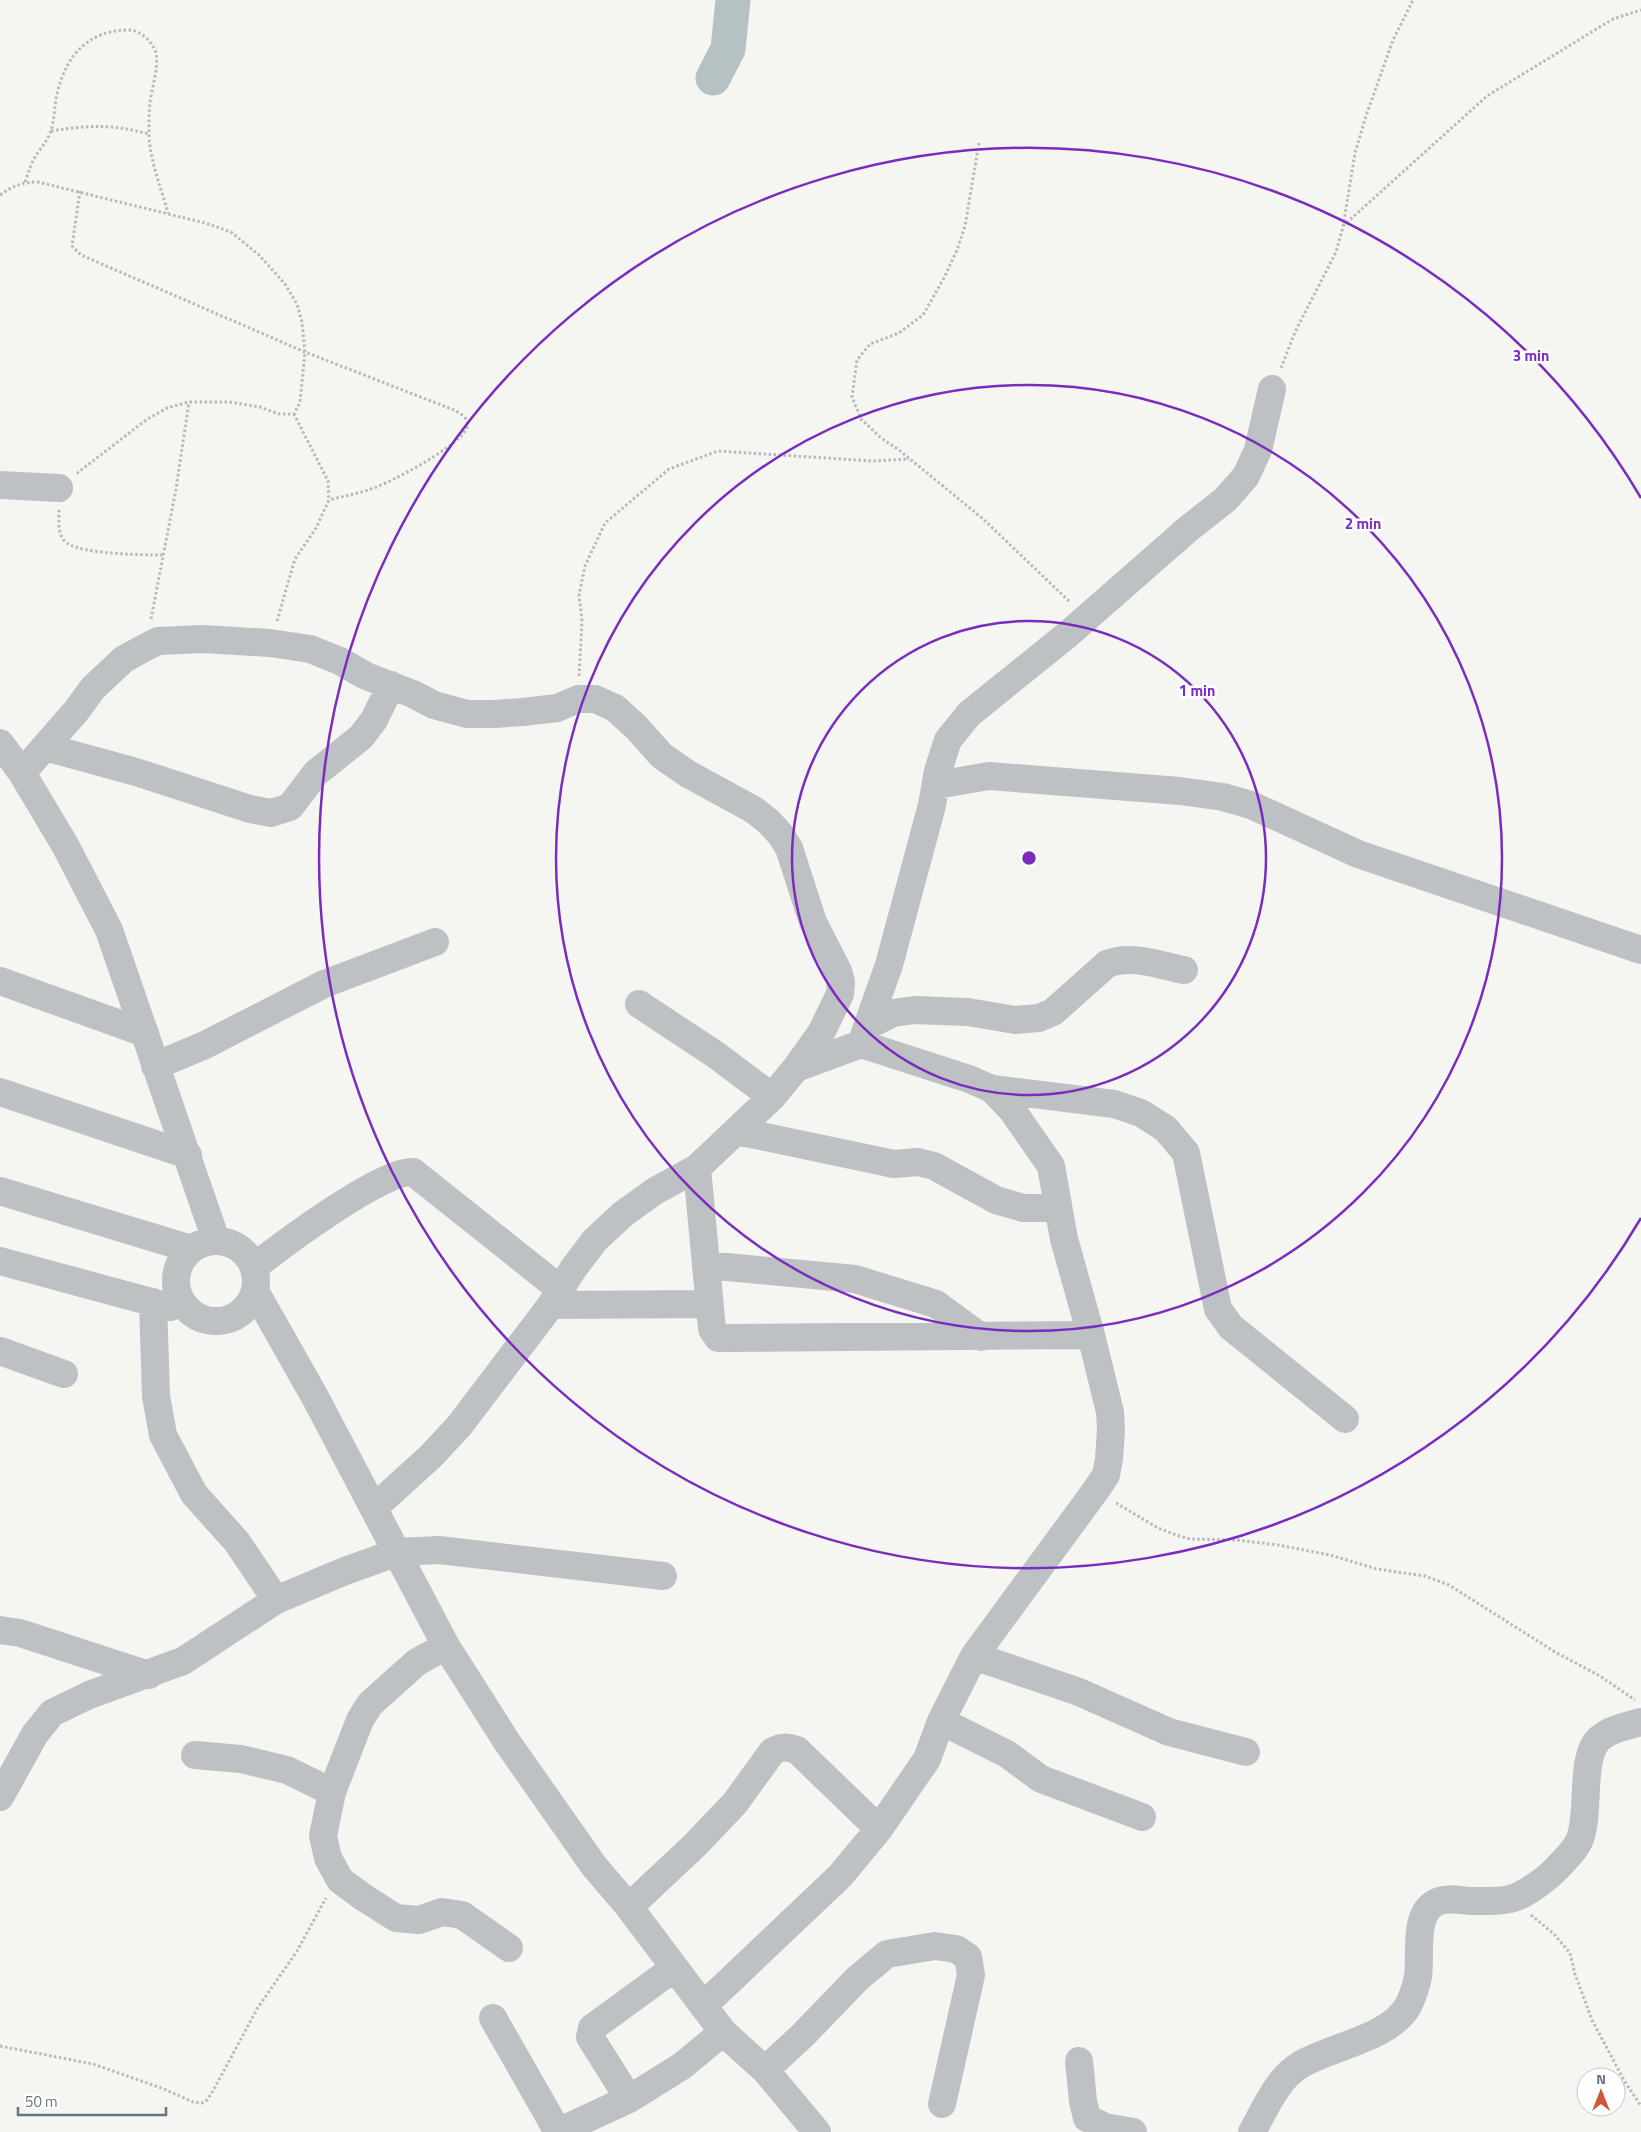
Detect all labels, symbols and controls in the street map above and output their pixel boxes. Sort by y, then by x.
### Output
text: 3 min [1513,344,1549,367]
text: 2 min [1345,512,1381,535]
text: 1 min [1179,679,1215,702]
centre of rings [1020,849,1038,867]
north arrow [1576,2067,1626,2117]
text: N [1596,2068,1606,2089]
scale bar [18,2084,165,2116]
text: 50 m [25,2090,58,2113]

